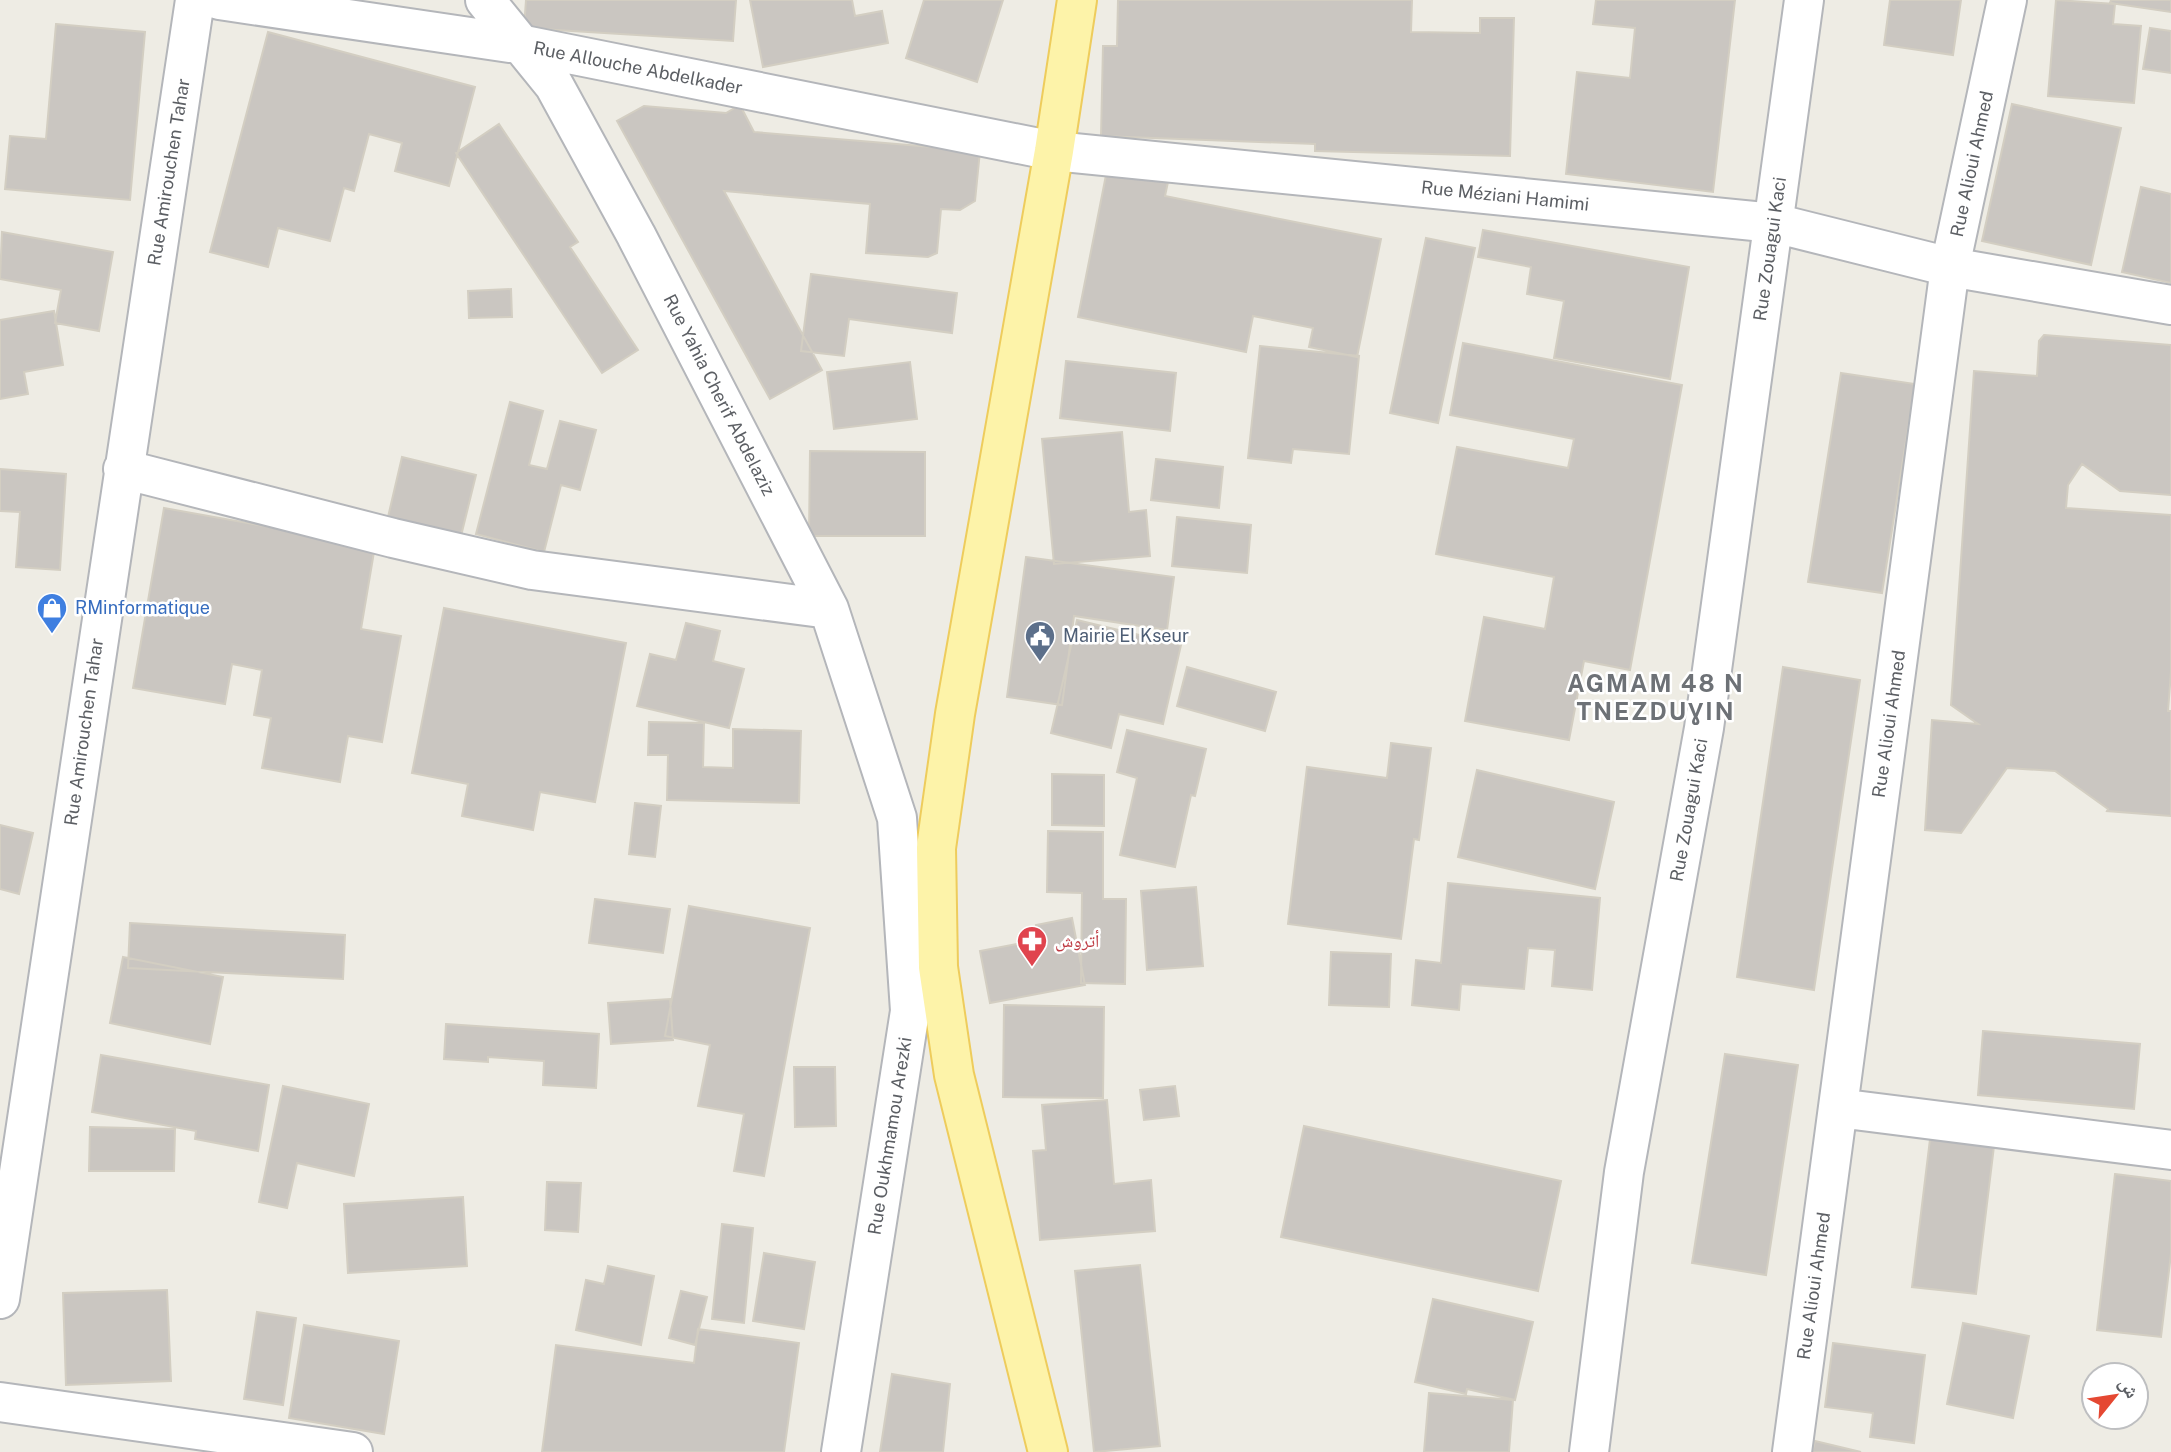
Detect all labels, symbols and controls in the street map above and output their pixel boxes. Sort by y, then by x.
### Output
street label: Rue Allouche Abdelkader [532,37,744,98]
street label: Rue Amirouchen Tahar [143,77,194,267]
street label: Rue Alioui Ahmed [1946,89,1997,239]
street label: Rue Méziani Hamimi [1420,176,1590,215]
street label: Rue Zouagui Kaci [1749,176,1790,322]
street label: Rue Yahia Cherif Abdelaziz [659,291,779,499]
shop icon: RMinformatique [35,591,69,635]
place label: RMinformatique [75,597,210,618]
public building icon: Mairie El Kseur [1023,619,1057,663]
place label: Mairie El Kseur [1063,625,1189,646]
street label: Rue Amirouchen Tahar [60,637,107,827]
street label: Rue Alioui Ahmed [1868,649,1909,799]
district label: AGMAM 48 N TNEZDUƔIN [1567,669,1745,725]
street label: Rue Zouagui Kaci [1666,737,1711,883]
pharmacy icon: أتروش [1015,924,1049,968]
place label: أتروش [1055,930,1099,952]
street label: Rue Oukhmamou Arezki [863,1035,916,1236]
street label: Rue Alioui Ahmed [1793,1211,1834,1361]
north arrow [2080,1361,2150,1431]
text: ش [2114,1373,2144,1402]

